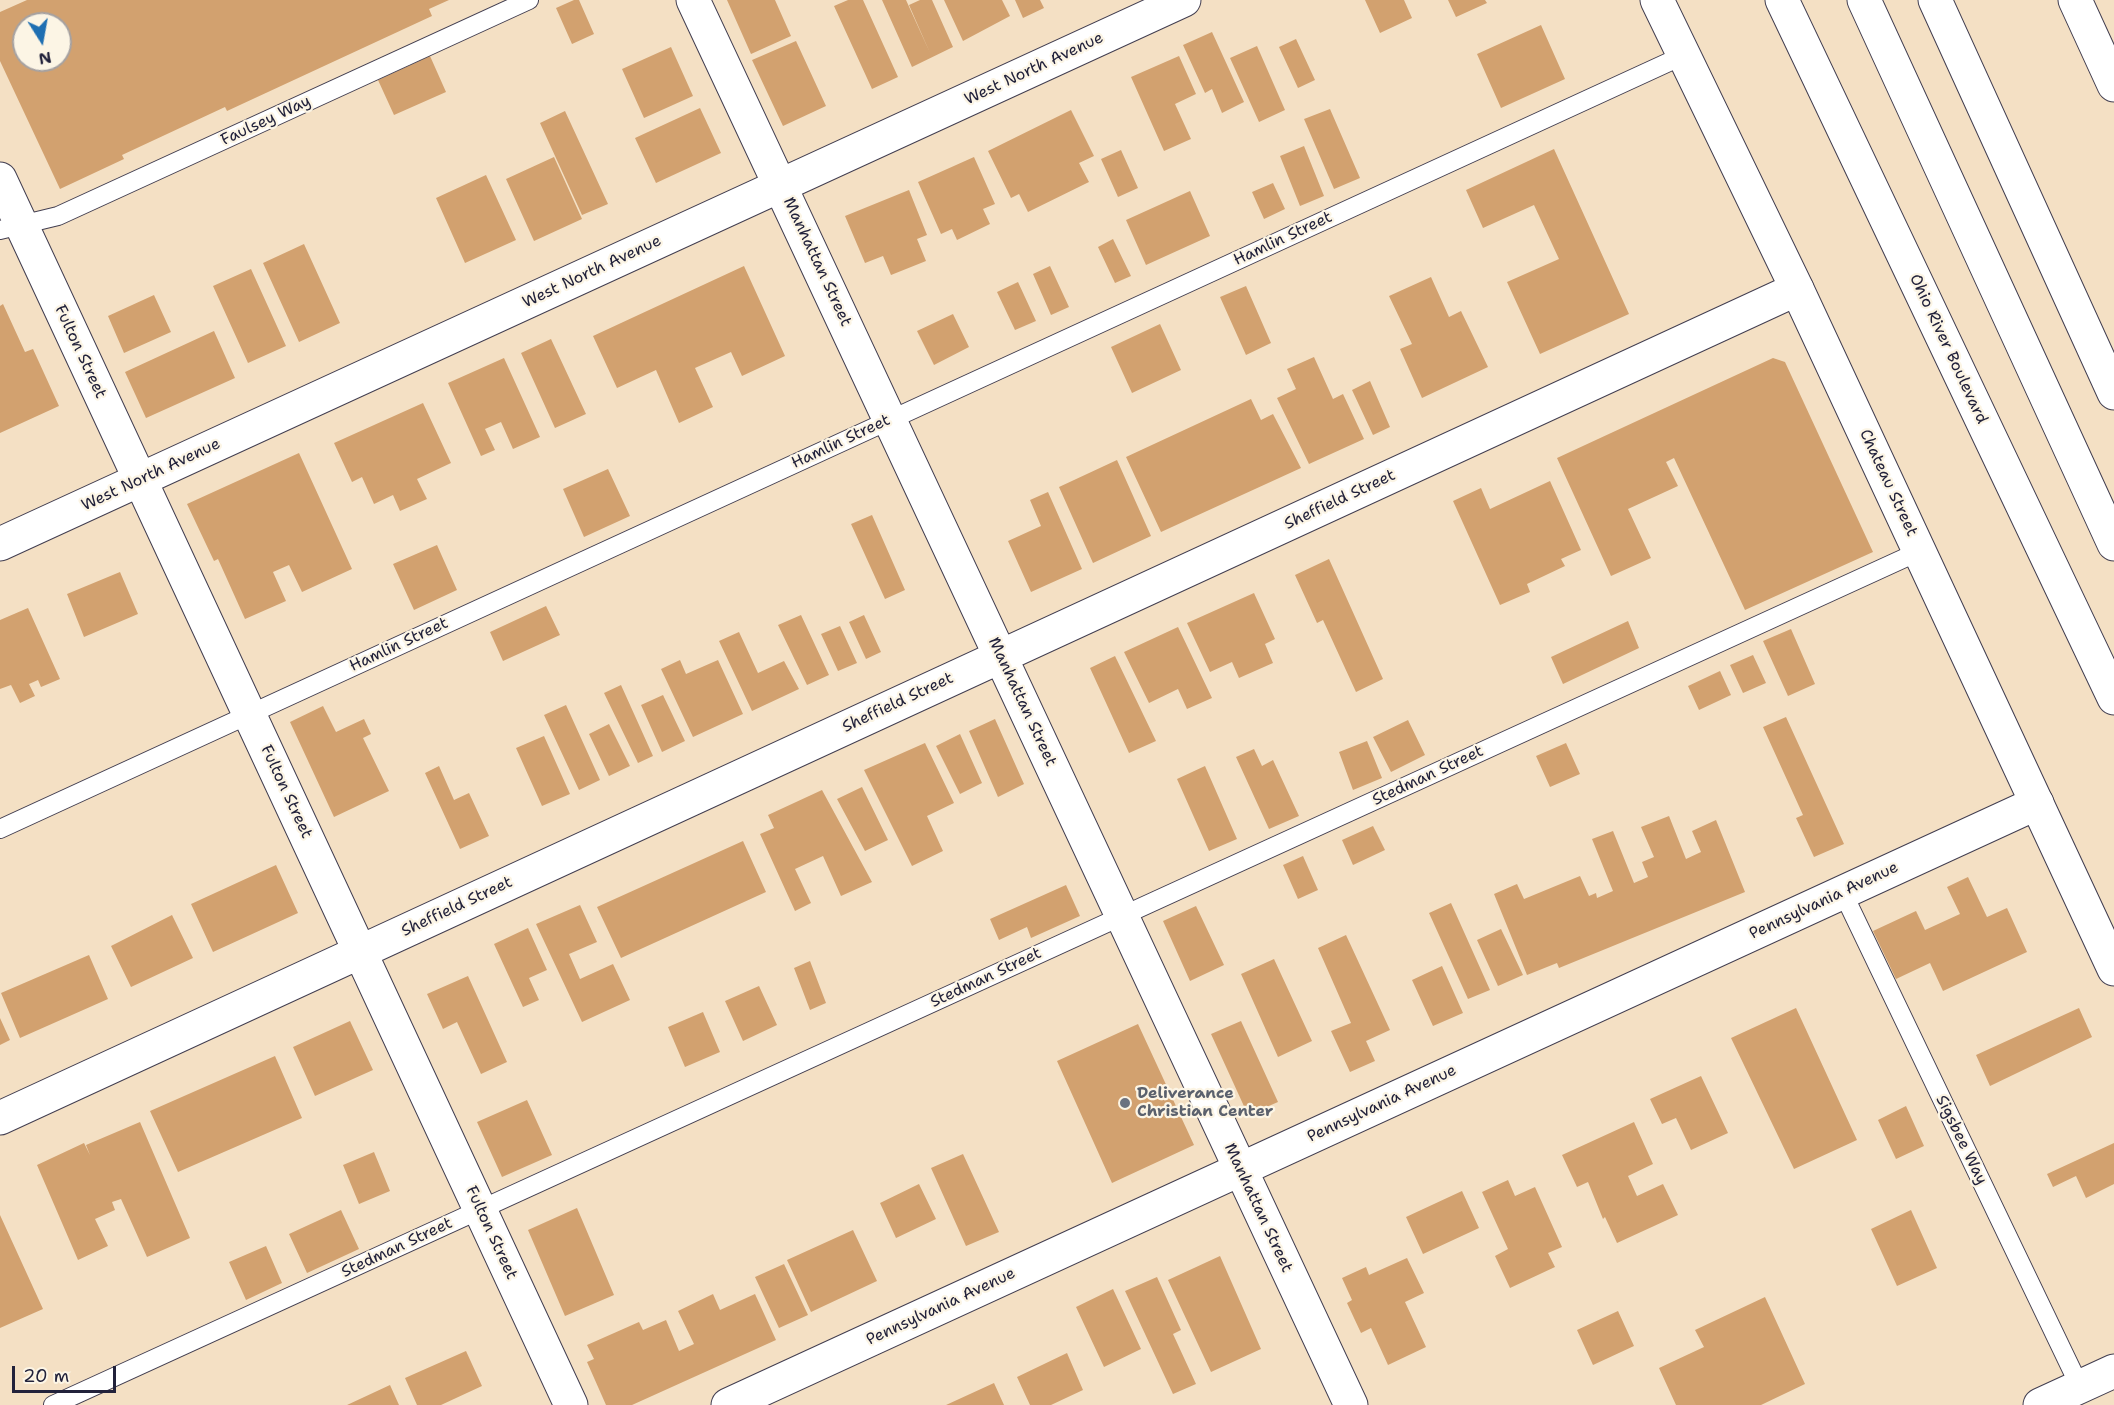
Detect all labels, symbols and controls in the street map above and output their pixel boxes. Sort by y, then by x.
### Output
north arrow [12,12,72,72]
street label: West North Avenue [962,28,1106,110]
text: N [37,47,53,70]
street label: Faulsey Way [218,92,314,150]
street label: Manhattan Street [779,194,855,330]
street label: Hamlin Street [1231,208,1335,270]
street label: West North Avenue [520,231,664,313]
street label: Ohio River Boulevard [1905,271,1991,427]
street label: Fulton Street [50,302,110,402]
street label: Hamlin Street [789,411,893,473]
street label: Chateau Street [1855,426,1921,540]
street label: West North Avenue [79,434,223,516]
street label: Sheffield Street [1281,466,1399,534]
street label: Hamlin Street [347,614,451,676]
street label: Manhattan Street [984,634,1060,770]
street label: Sheffield Street [839,669,957,737]
street label: Fulton Street [256,742,316,842]
street label: Stedman Street [1369,742,1487,810]
street label: Pennsylvania Avenue [1746,858,1902,944]
street label: Sheffield Street [398,873,516,941]
street label: Stedman Street [927,944,1045,1012]
street label: Pennsylvania Avenue [1304,1061,1460,1147]
place label: Deliverance Christian Center [1137,1084,1273,1122]
street label: Sigsbee Way [1931,1092,1991,1188]
marker: Deliverance Christian Center [1118,1096,1132,1110]
street label: Manhattan Street [1220,1140,1296,1276]
street label: Fulton Street [461,1183,521,1283]
street label: Stedman Street [338,1214,456,1282]
street label: Pennsylvania Avenue [863,1264,1019,1350]
scale bar [15,1354,118,1392]
text: 20 m [23,1364,69,1388]

